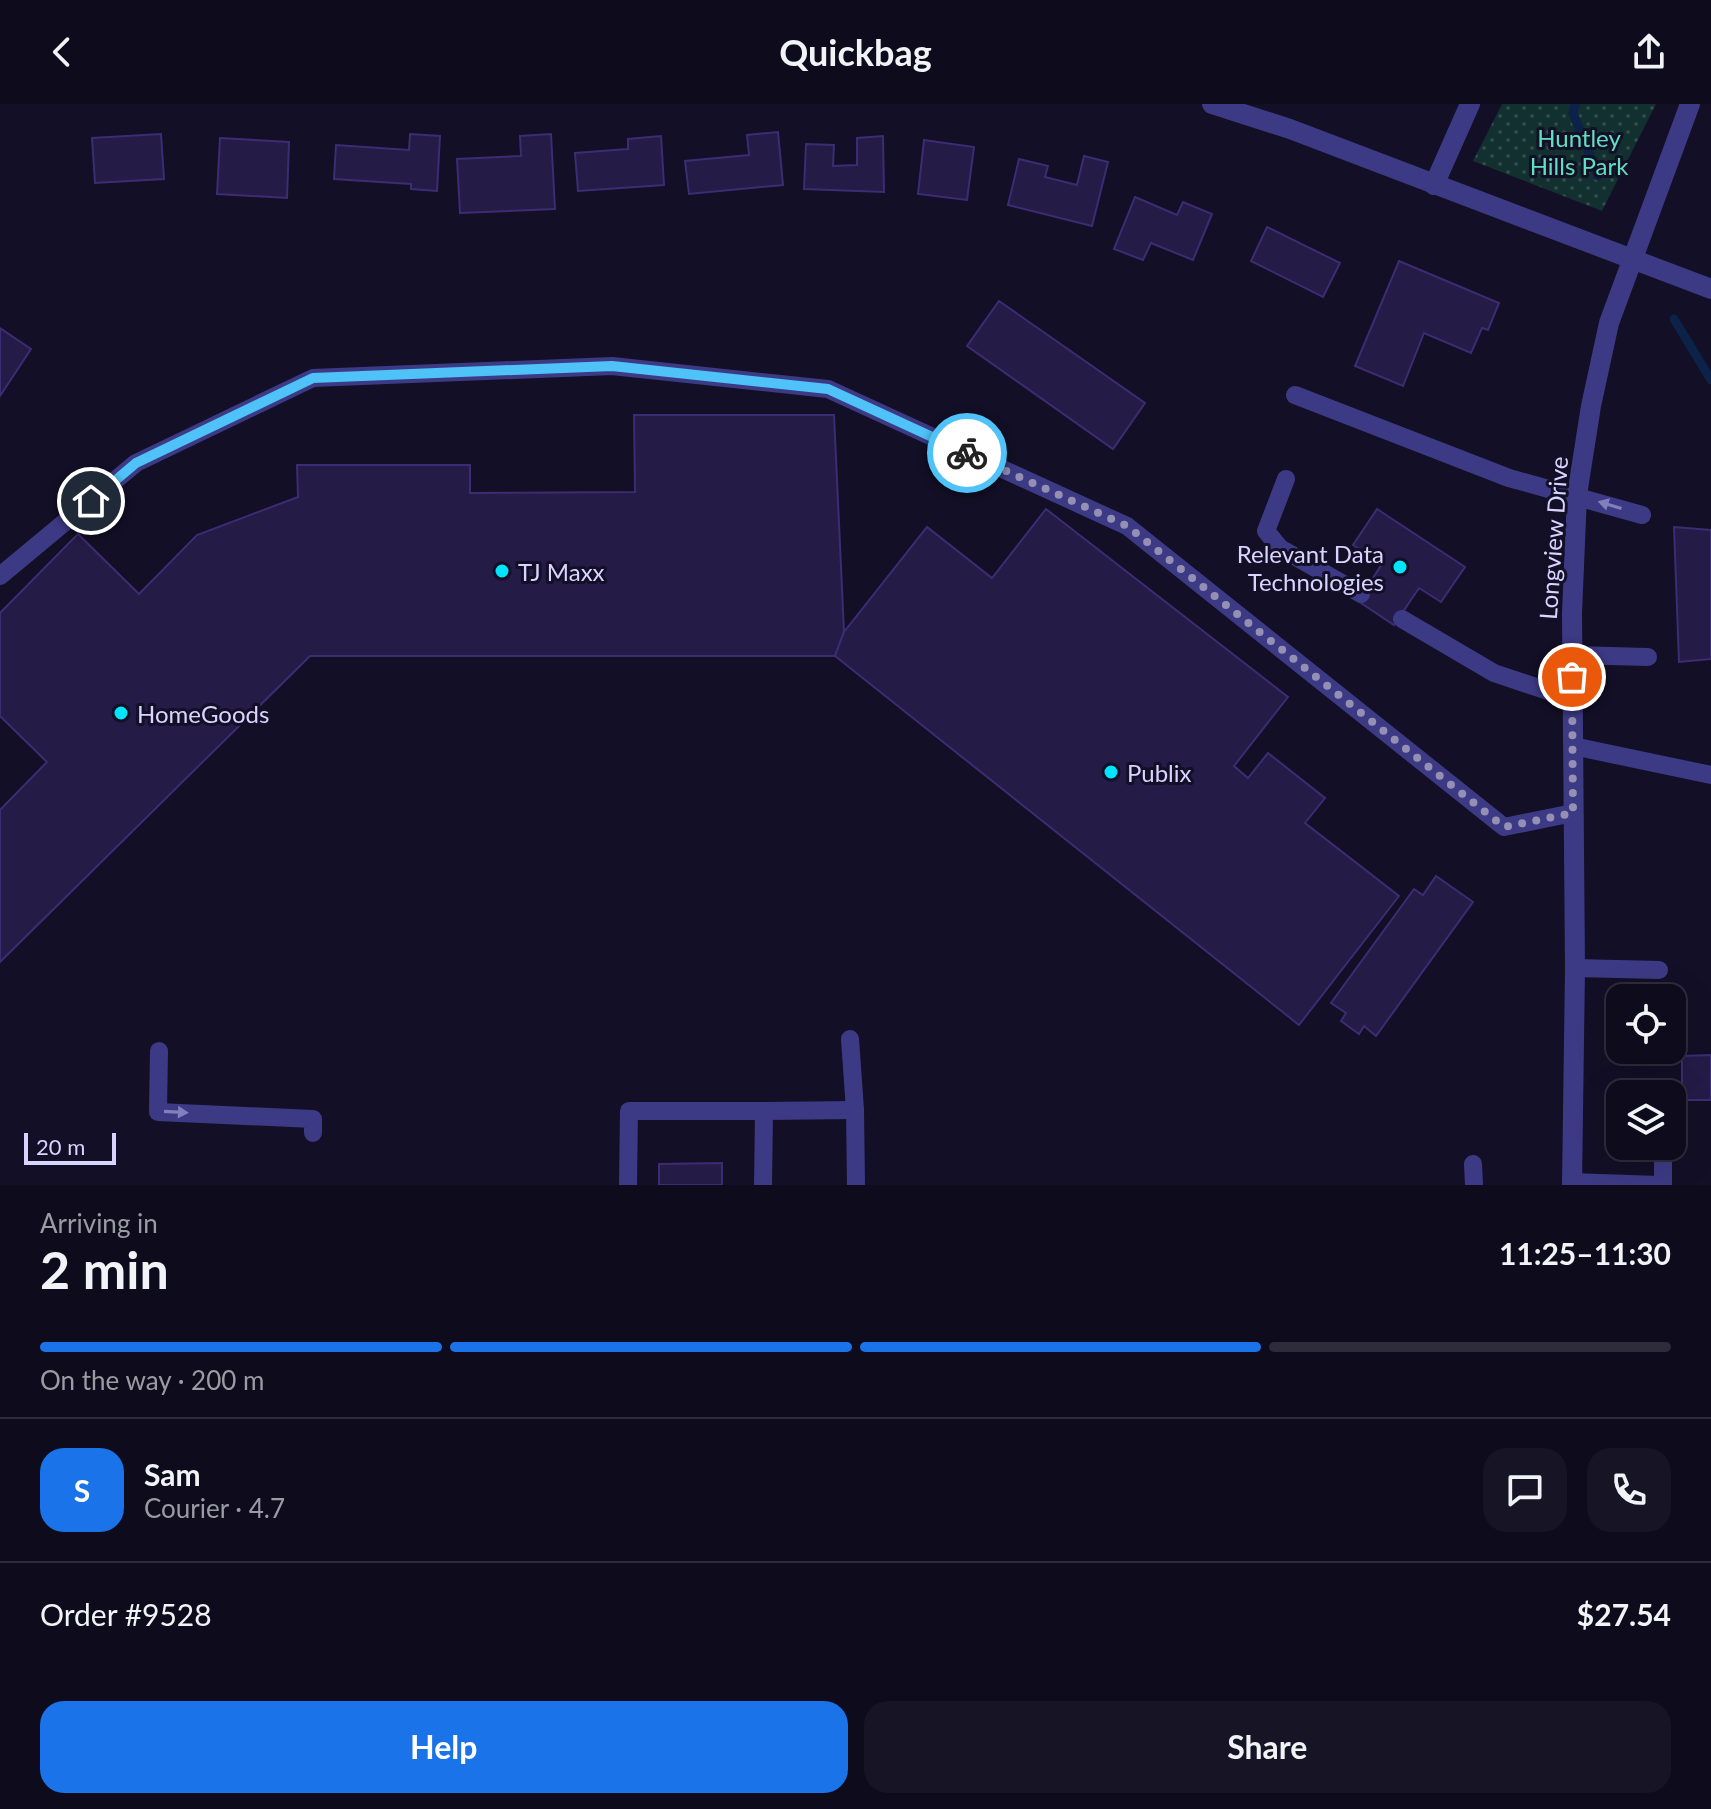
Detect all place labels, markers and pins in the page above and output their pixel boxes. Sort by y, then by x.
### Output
pin [57,467,125,535]
place label: Relevant Data Technologies [1237,539,1384,596]
place label: TJ Maxx [518,557,605,586]
marker: Relevant Data Technologies [1391,558,1409,576]
marker: TJ Maxx [493,562,511,580]
pin [1538,643,1606,711]
place label: HomeGoods [137,699,269,728]
marker: HomeGoods [112,704,130,722]
place label: Publix [1127,758,1192,787]
marker: Publix [1102,763,1120,781]

